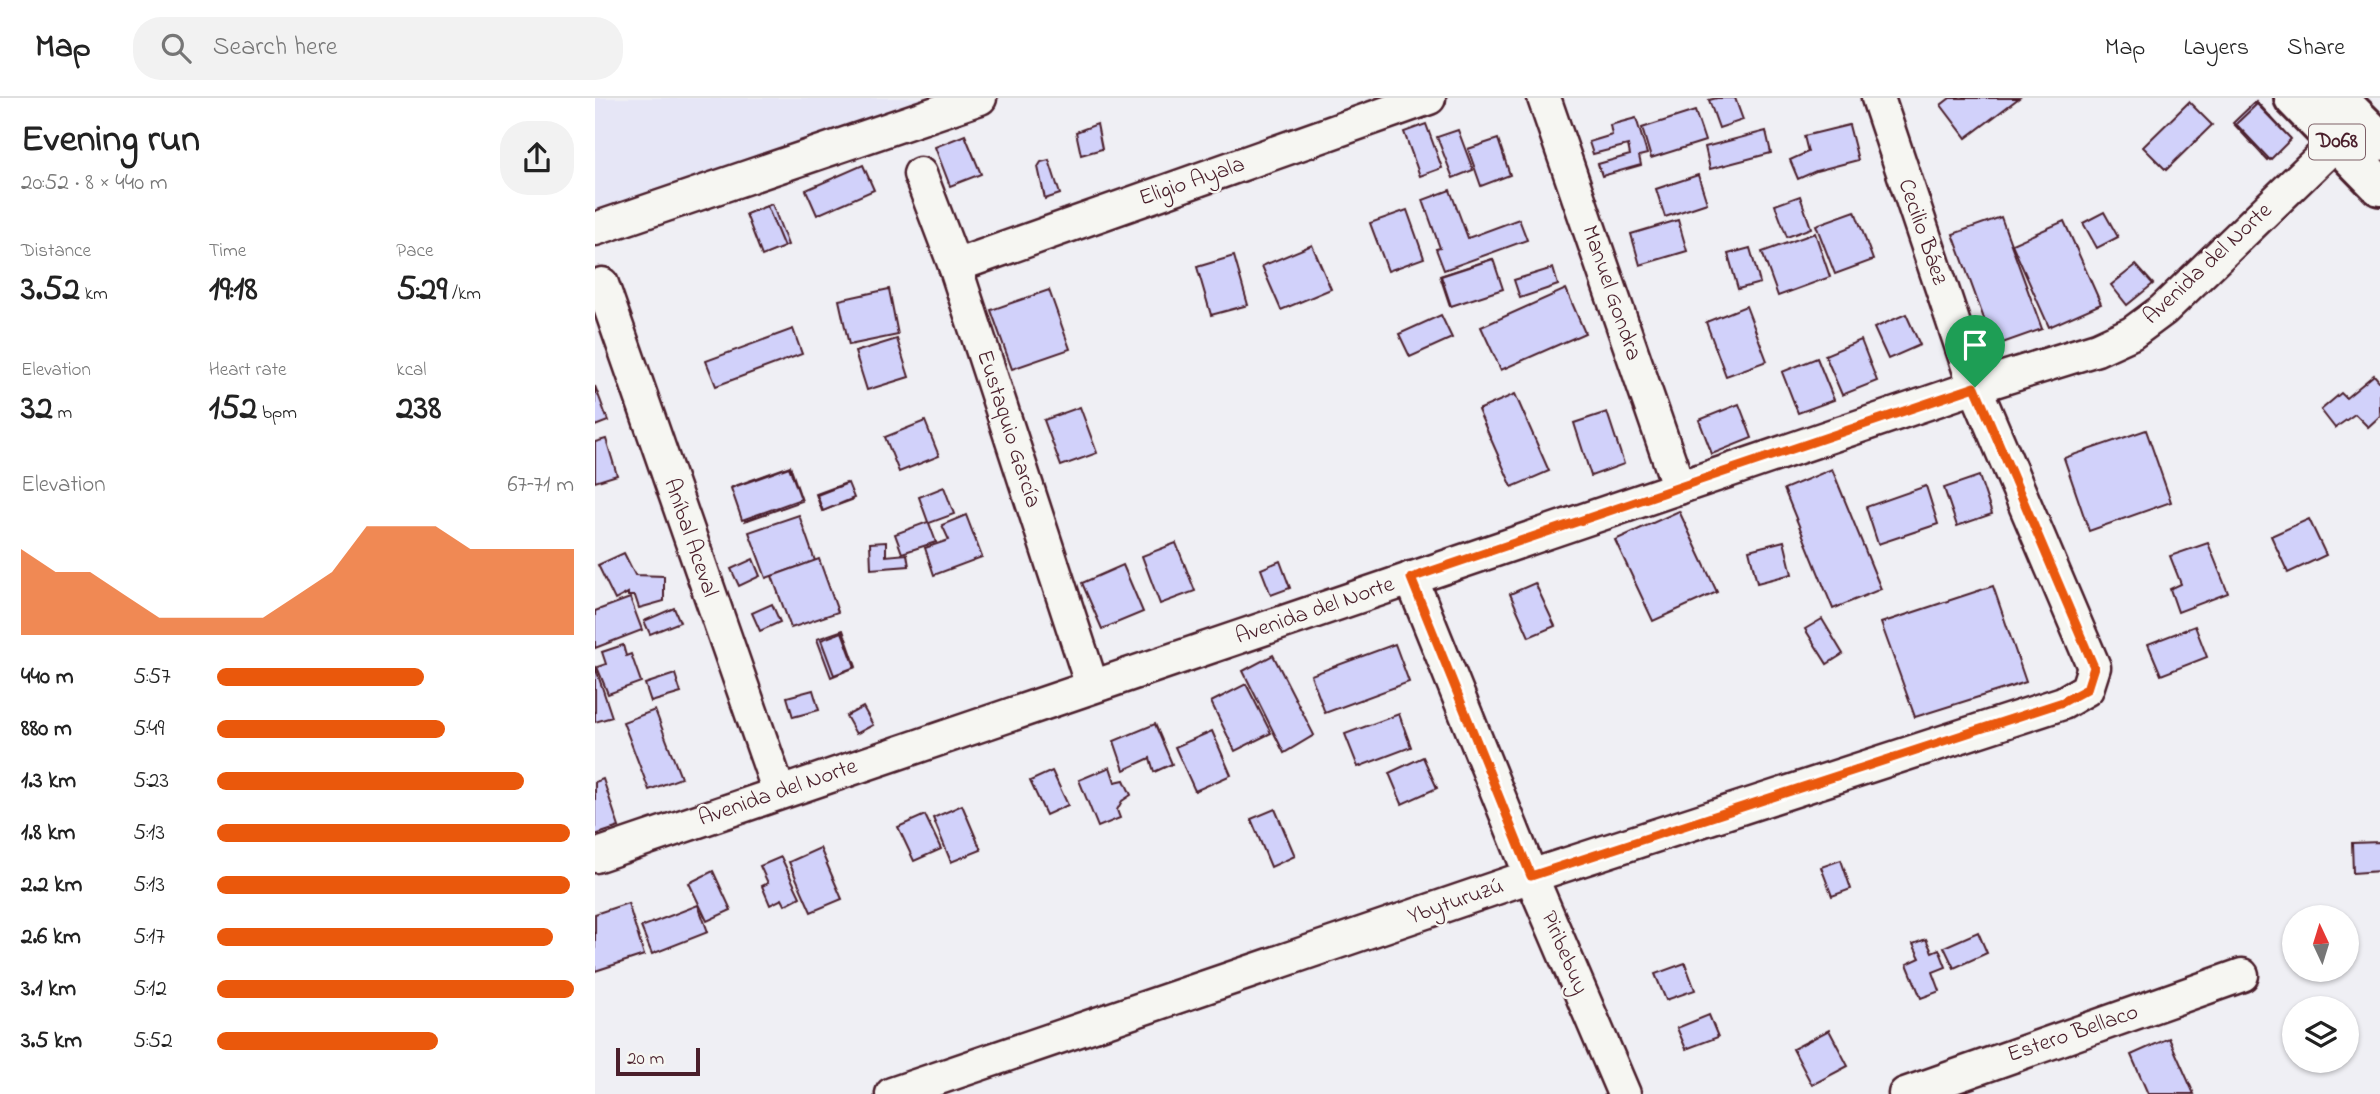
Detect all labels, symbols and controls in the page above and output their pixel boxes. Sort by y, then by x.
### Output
search box [133,17,623,80]
text: Map [35,24,91,72]
icon: search [157,29,195,67]
text: Search here [213,29,337,67]
text: Map [2105,31,2145,66]
text: Layers [2183,31,2249,66]
text: Share [2287,31,2345,66]
text: Evening run [21,113,200,169]
button: share [500,121,574,195]
road number: D068 [2309,124,2365,159]
street label: Eligio Ayala [1135,149,1250,217]
text: 20:52 · 8 × 440 m [21,167,168,200]
street label: Cecilio Báez [1888,175,1956,290]
street label: Avenida del Norte [2136,195,2281,333]
street label: Manuel Gondra [1572,221,1650,365]
text: Distance [21,238,91,265]
text: Time [209,238,246,265]
text: Pace [396,238,433,265]
text: 3.52 [21,265,80,316]
text: 19:18 [209,265,258,316]
text: 5:29 [396,265,447,316]
text: km [80,281,108,308]
text: /km [447,281,481,308]
pin [1945,315,2005,387]
icon: arrive [1956,326,1994,364]
street label: Eustaquio García [967,346,1049,512]
text: Elevation [21,357,91,384]
text: Heart rate [209,357,287,384]
text: kcal [396,357,427,384]
text: 32 [21,384,53,435]
text: 152 [209,384,257,435]
text: 238 [396,384,441,435]
text: m [53,400,72,427]
text: bpm [257,400,297,427]
text: Elevation [21,469,106,502]
text: 67–71 m [507,469,574,502]
street label: Aníbal Aceval [654,474,726,602]
street label: Avenida del Norte [1231,568,1400,654]
text: 440 m [21,661,74,694]
text: 5:57 [133,661,171,694]
text: 880 m [21,713,72,746]
text: 5:49 [133,713,165,746]
street label: Avenida del Norte [694,750,863,836]
text: 1.3 km [21,765,76,798]
text: 5:23 [133,765,169,798]
text: 1.8 km [21,817,75,850]
text: 5:13 [133,817,165,850]
text: 2.2 km [21,869,82,902]
text: 5:13 [133,869,165,902]
street label: Ybyturuzú [1404,870,1509,936]
north arrow [2282,905,2359,982]
map controls [2282,905,2359,1073]
street label: Piribebuy [1530,906,1596,1001]
text: 2.6 km [21,921,81,954]
text: 5:17 [133,921,165,954]
text: 3.1 km [21,973,76,1006]
text: 5:12 [133,973,167,1006]
street label: Estero Bellaco [2003,996,2143,1072]
button: layers [2282,996,2359,1073]
text: 3.5 km [21,1025,82,1058]
text: 5:52 [133,1025,173,1058]
scale bar [616,1045,700,1077]
text: 20 m [627,1046,664,1073]

